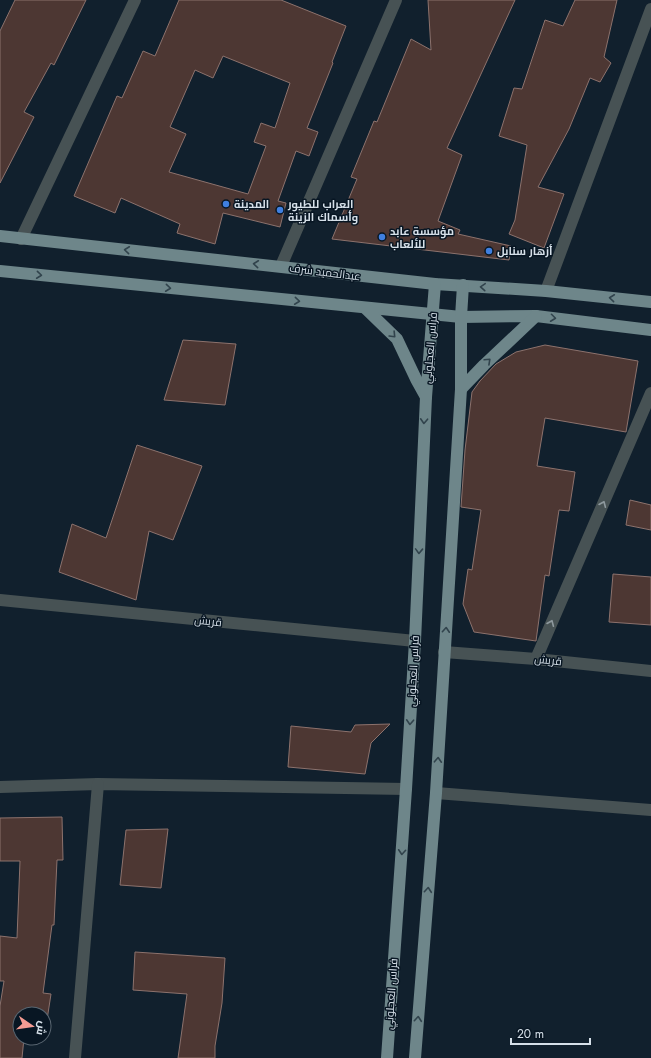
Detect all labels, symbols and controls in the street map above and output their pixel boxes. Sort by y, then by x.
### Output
place label: المدينة [234,196,269,212]
place label: العراب للطيور وأسماك الزينة [287,196,358,225]
marker: المدينة [221,199,231,209]
marker: العراب للطيور وأسماك الزينة [275,205,285,215]
place label: مؤسسة عابد للألعاب [390,223,454,252]
marker: مؤسسة عابد للألعاب [377,232,387,242]
place label: أزهار سنابل [497,243,553,259]
one-way arrow [124,246,130,255]
marker: أزهار سنابل [484,246,494,256]
one-way arrow [253,260,259,269]
street label: عبدالحميد شرف [288,260,362,284]
one-way arrow [36,270,42,279]
one-way arrow [480,282,486,291]
one-way arrow [165,283,171,292]
one-way arrow [609,294,615,303]
one-way arrow [294,296,300,305]
street label: فراس العجلوني [419,312,442,384]
one-way arrow [550,313,556,322]
one-way arrow [388,330,395,338]
one-way arrow [483,358,491,366]
one-way arrow [420,418,429,424]
one-way arrow [598,500,606,508]
one-way arrow [415,548,423,554]
street label: قريش [193,612,223,630]
one-way arrow [547,619,555,626]
one-way arrow [441,627,450,633]
street label: فراس العجلوني [403,635,424,707]
street label: قريش [533,651,563,669]
one-way arrow [406,719,415,726]
one-way arrow [434,757,442,763]
one-way arrow [397,849,406,855]
one-way arrow [424,887,433,893]
street label: فراس العجلوني [381,958,402,1030]
north arrow [12,1006,52,1046]
one-way arrow [414,1016,423,1022]
text: ش [32,1020,51,1037]
scale bar [511,1020,590,1046]
text: 20 m [517,1025,544,1043]

